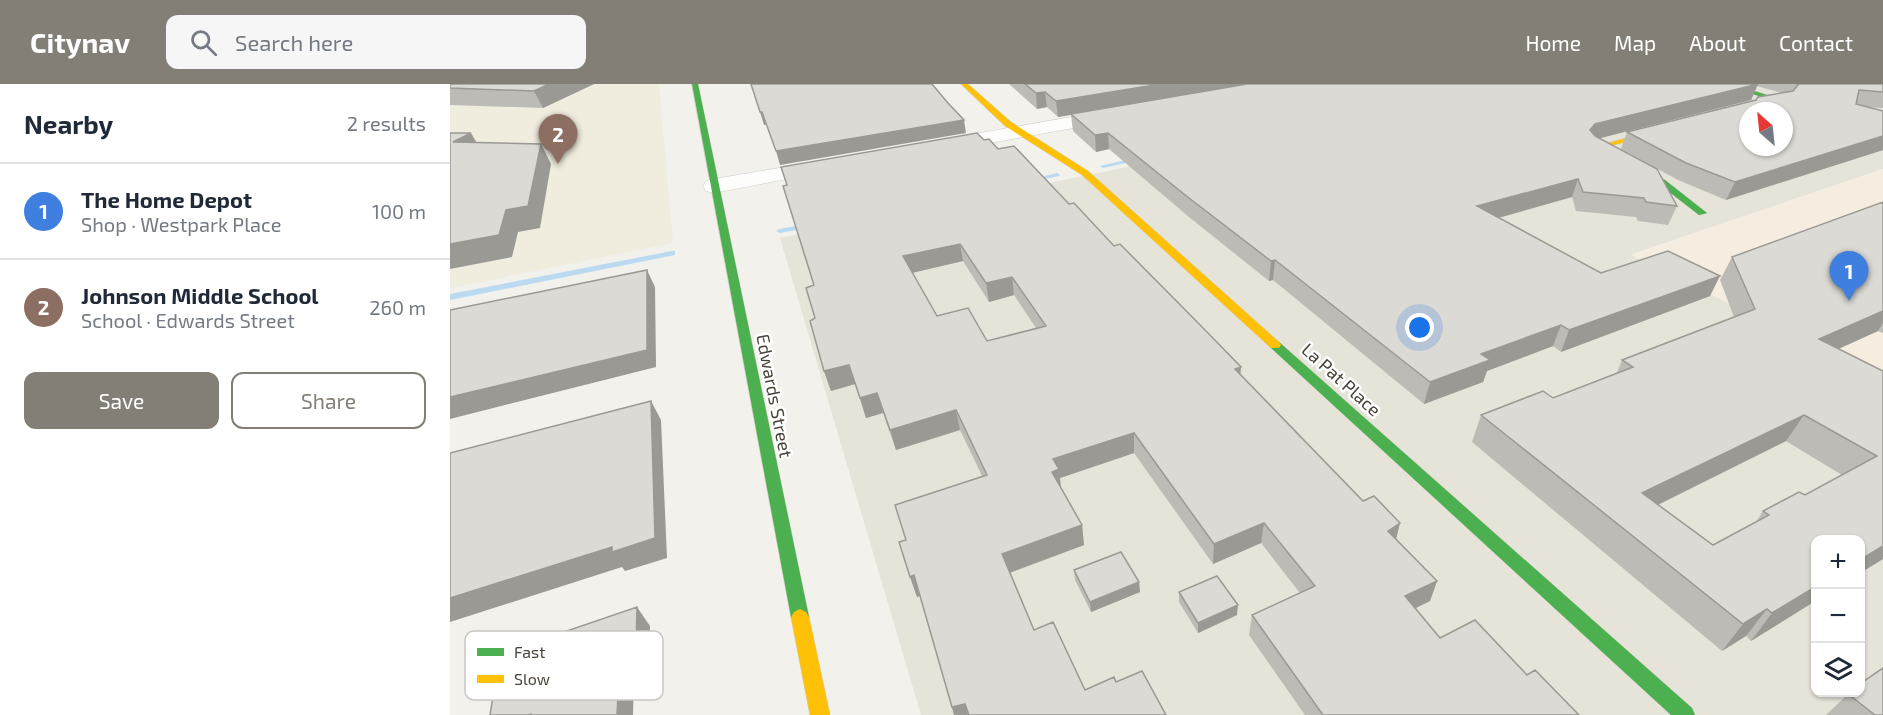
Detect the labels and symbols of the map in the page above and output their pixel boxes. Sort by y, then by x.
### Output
north arrow [1739,102,1793,156]
pin: 2 [538,115,578,164]
pin: 1 [1830,252,1868,301]
your location [1405,313,1434,342]
street label: Edwards Street [752,332,798,460]
street label: La Pat Place [1298,338,1386,420]
legend [465,631,663,700]
text: Fast [514,642,545,661]
text: Slow [514,669,550,688]

